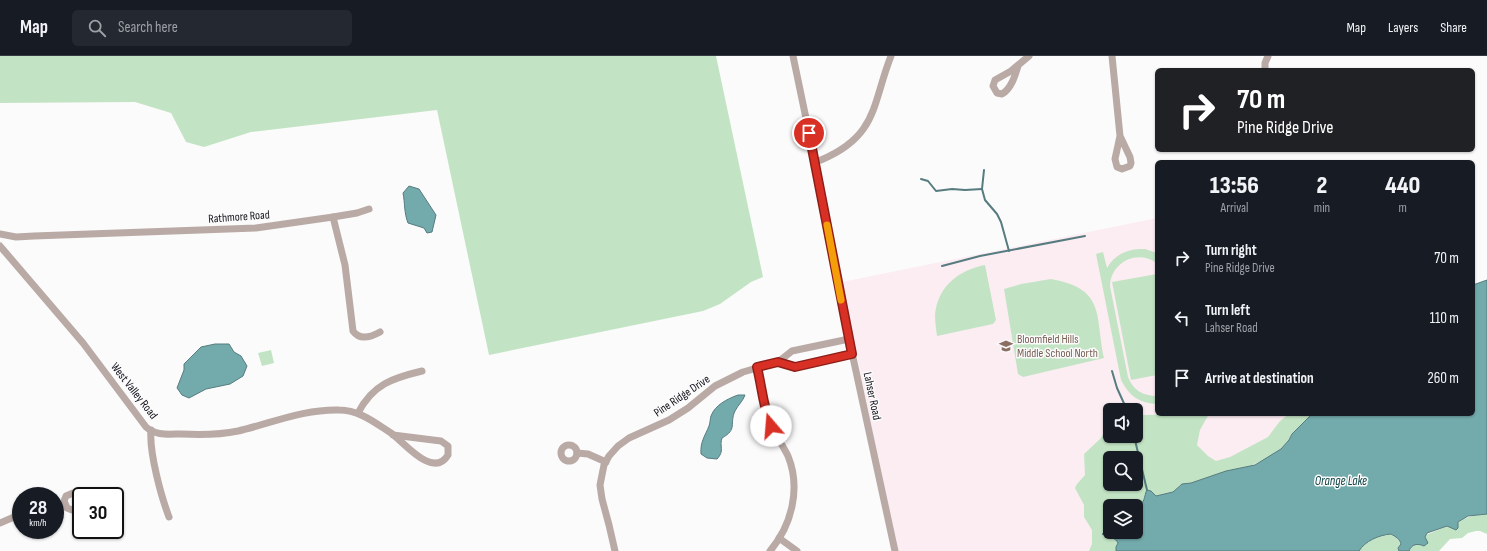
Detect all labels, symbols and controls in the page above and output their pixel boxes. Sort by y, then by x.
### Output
search box [72,10,352,46]
text: Map [20,16,48,39]
icon: search [86,17,108,39]
text: Search here [118,18,178,37]
text: Map [1346,19,1366,36]
text: Layers [1388,19,1418,36]
text: Share [1440,19,1467,36]
text: 70 m [1237,83,1285,116]
icon: right [1171,84,1223,136]
pin [792,116,826,150]
text: Pine Ridge Drive [1237,117,1334,138]
icon: arrive [798,122,820,144]
text: 13:56 [1210,171,1259,200]
text: 2 [1317,171,1327,200]
text: 440 [1385,171,1420,200]
text: Arrival [1220,200,1248,216]
text: min [1314,200,1330,216]
text: m [1398,200,1407,216]
street label: Rathmore Road [208,207,270,227]
text: Turn right [1205,241,1257,260]
icon: right [1171,247,1193,269]
text: 70 m [1434,249,1459,268]
text: Pine Ridge Drive [1205,260,1275,276]
text: Turn left [1205,301,1250,320]
icon: left [1171,307,1193,329]
text: 110 m [1430,309,1459,328]
text: Lahser Road [1205,320,1258,336]
place label: Bloomfield Hills Middle School North [1017,332,1098,361]
school or university icon: Bloomfield Hills Middle School North [998,338,1014,354]
street label: West Valley Road [107,360,161,422]
icon: arrive [1171,367,1193,389]
text: Arrive at destination [1205,369,1314,388]
text: 260 m [1428,369,1459,388]
street label: Lahser Road [860,371,884,421]
street label: Pine Ridge Drive [651,372,713,420]
map controls [1103,403,1143,539]
button: sound [1103,403,1143,443]
position arrow [750,405,792,447]
button: search [1103,451,1143,491]
water label: Orange Lake [1315,473,1367,489]
speed limit sign: 30 [72,487,124,539]
text: 28 [29,496,47,520]
button: layers [1103,499,1143,539]
text: km/h [29,517,47,529]

